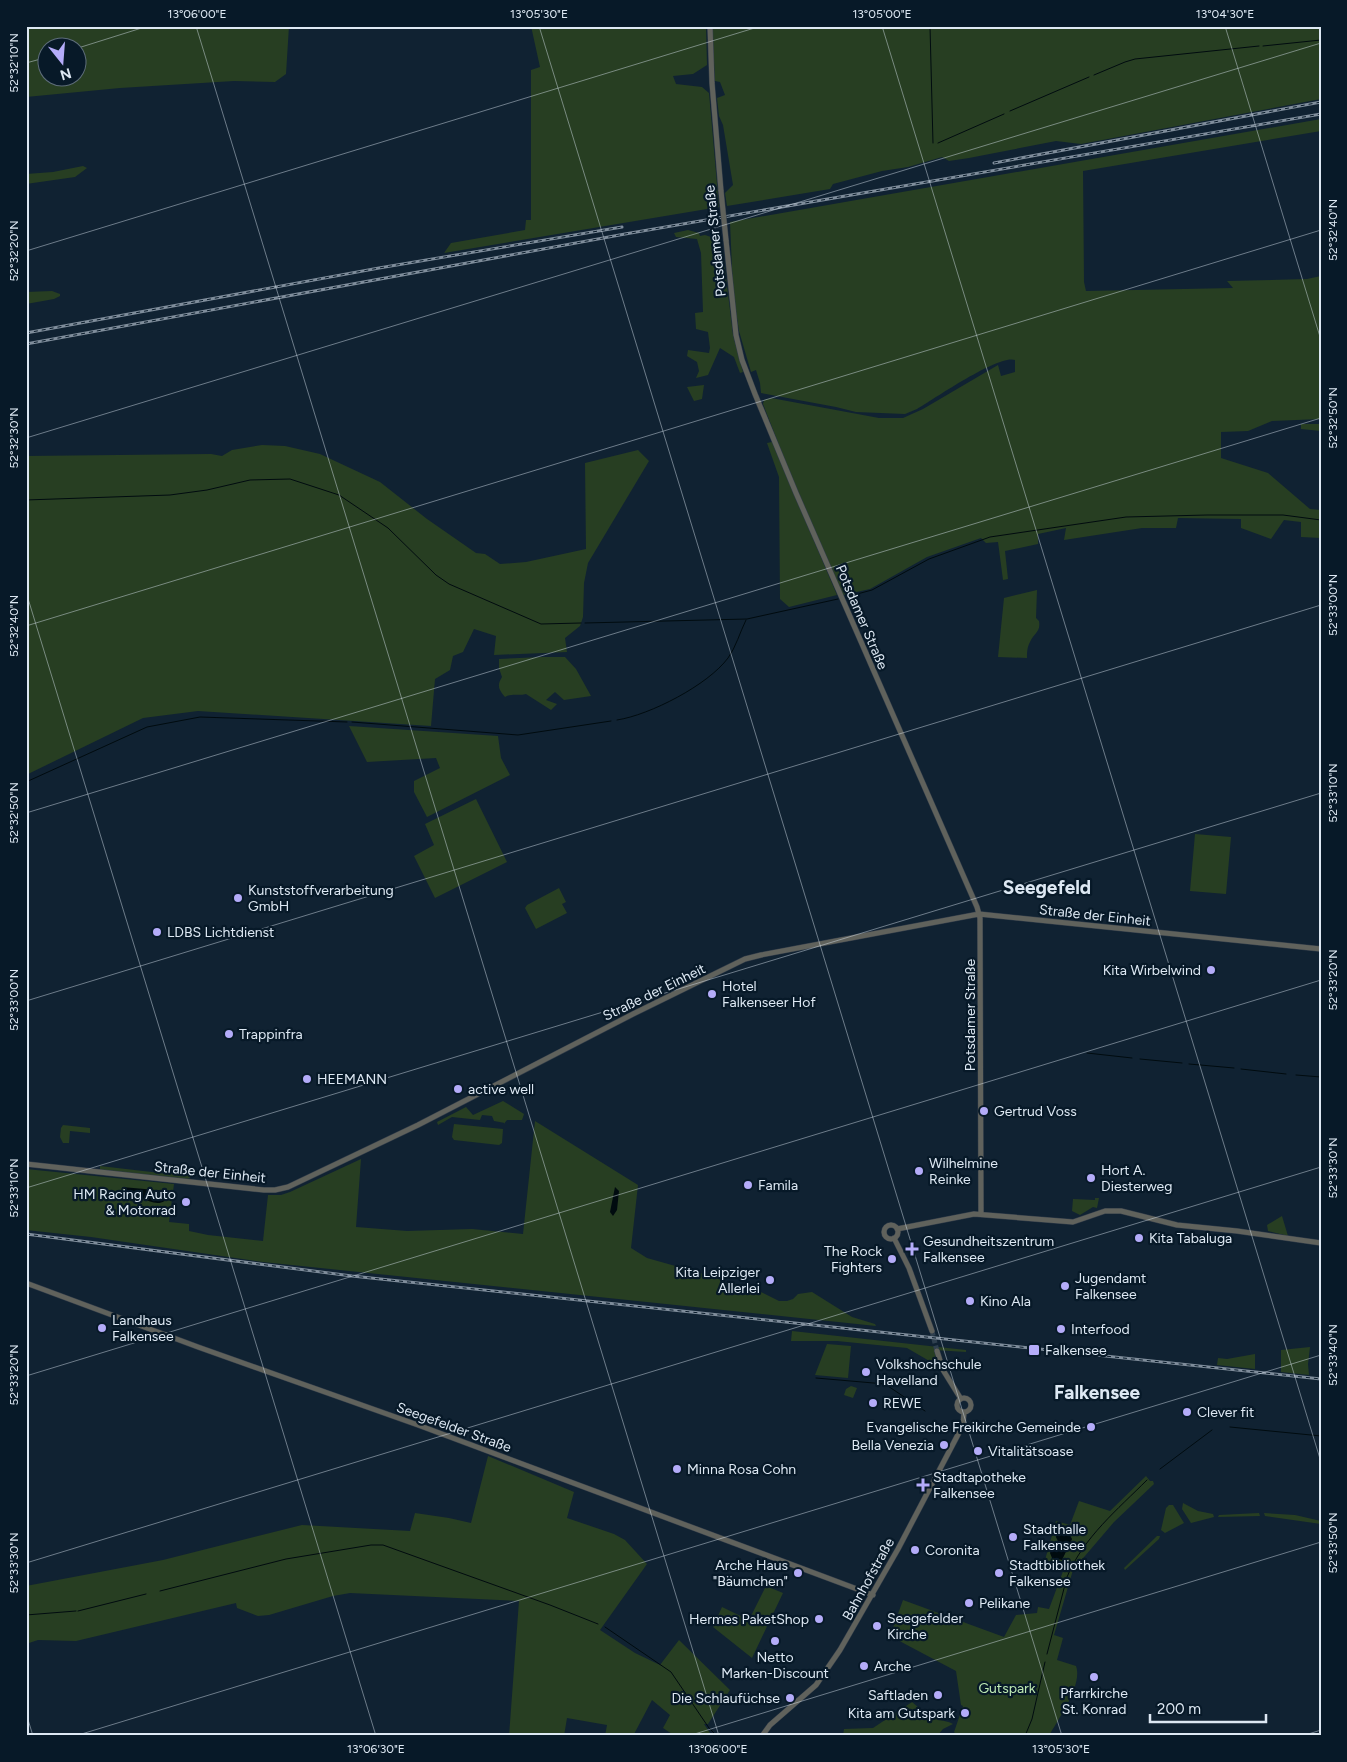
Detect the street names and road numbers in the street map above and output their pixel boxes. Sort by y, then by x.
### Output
street label: Potsdamer Straße [701,184,730,298]
street label: Potsdamer Straße [832,562,891,673]
street label: Straße der Einheit [1038,901,1152,930]
street label: Potsdamer Straße [962,958,979,1071]
street label: Straße der Einheit [600,960,708,1025]
street label: Straße der Einheit [153,1158,267,1187]
street label: Seegefelder Straße [394,1399,514,1456]
street label: Bahnhofstraße [839,1535,898,1623]

